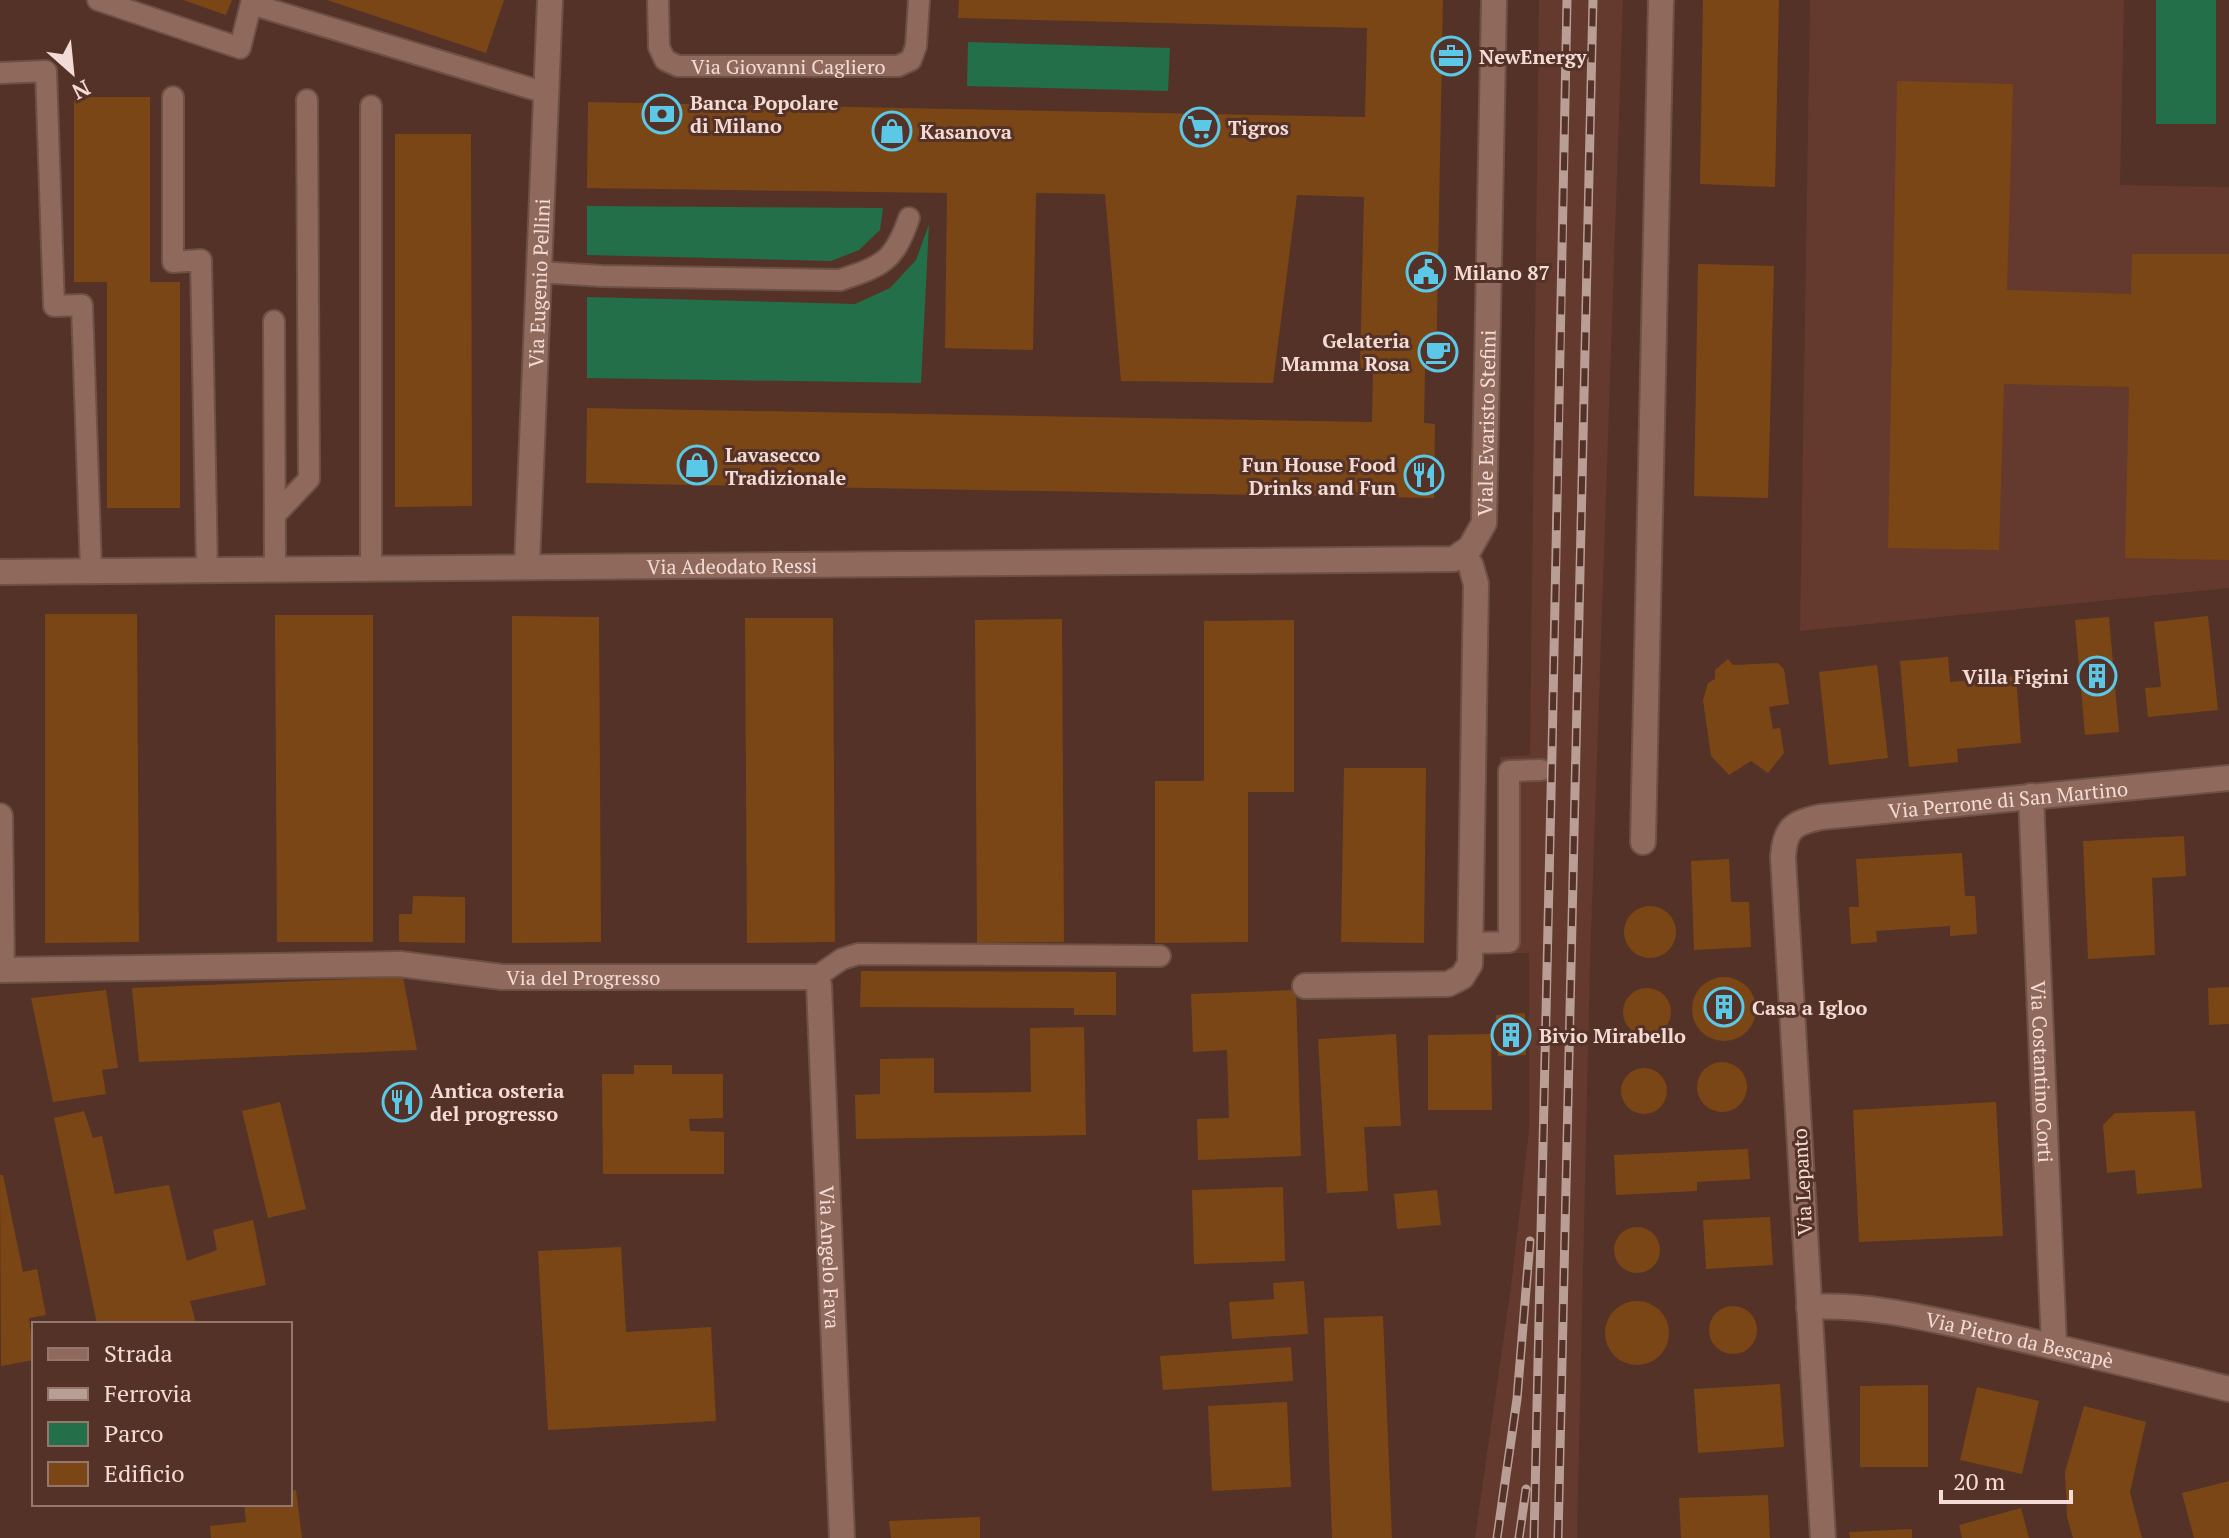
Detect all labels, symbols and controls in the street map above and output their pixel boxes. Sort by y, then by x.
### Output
north arrow [32,32,112,112]
office icon: NewEnergy [1430,35,1472,77]
place label: NewEnergy [1479,43,1587,70]
street label: Via Giovanni Cagliero [691,53,886,80]
text: N [67,74,95,107]
place label: Banca Popolare di Milano [690,89,839,139]
bank icon: Banca Popolare di Milano [641,93,683,135]
supermarket icon: Tigros [1179,106,1221,148]
shop icon: Kasanova [871,110,913,152]
place label: Tigros [1228,114,1289,141]
place label: Kasanova [920,118,1012,145]
street label: Via Eugenio Pellini [522,198,555,369]
public building icon: Milano 87 [1405,251,1447,293]
place label: Milano 87 [1454,259,1550,286]
place label: Gelateria Mamma Rosa [1281,327,1410,377]
street label: Viale Evaristo Stefini [1471,330,1501,517]
cafe icon: Gelateria Mamma Rosa [1417,331,1459,373]
place label: Lavasecco Tradizionale [725,441,847,491]
shop icon: Lavasecco Tradizionale [676,444,718,486]
place label: Fun House Food Drinks and Fun [1242,451,1396,501]
restaurant icon: Fun House Food Drinks and Fun [1403,454,1445,496]
street label: Via Adeodato Ressi [647,551,817,580]
building icon: Villa Figini [2076,655,2118,697]
place label: Villa Figini [1962,663,2069,690]
street label: Via Perrone di San Martino [1887,774,2129,824]
street label: Via del Progresso [506,964,660,991]
street label: Via Costantino Corti [2025,980,2060,1163]
building icon: Casa a Igloo [1703,986,1745,1028]
place label: Casa a Igloo [1752,994,1868,1021]
building icon: Bivio Mirabello [1490,1014,1532,1056]
place label: Bivio Mirabello [1539,1022,1686,1049]
place label: Antica osteria del progresso [430,1077,564,1127]
restaurant icon: Antica osteria del progresso [381,1081,423,1123]
street label: Via Lepanto [1786,1128,1818,1236]
street label: Via Angelo Fava [814,1185,847,1330]
street label: Via Pietro da Bescapè [1923,1305,2116,1374]
legend [32,1322,292,1506]
text: Strada [104,1337,173,1369]
text: Ferrovia [104,1377,192,1409]
text: Parco [104,1417,164,1449]
scale bar [1941,1454,2071,1504]
text: Edificio [104,1457,185,1489]
text: 20 m [1953,1465,2005,1497]

